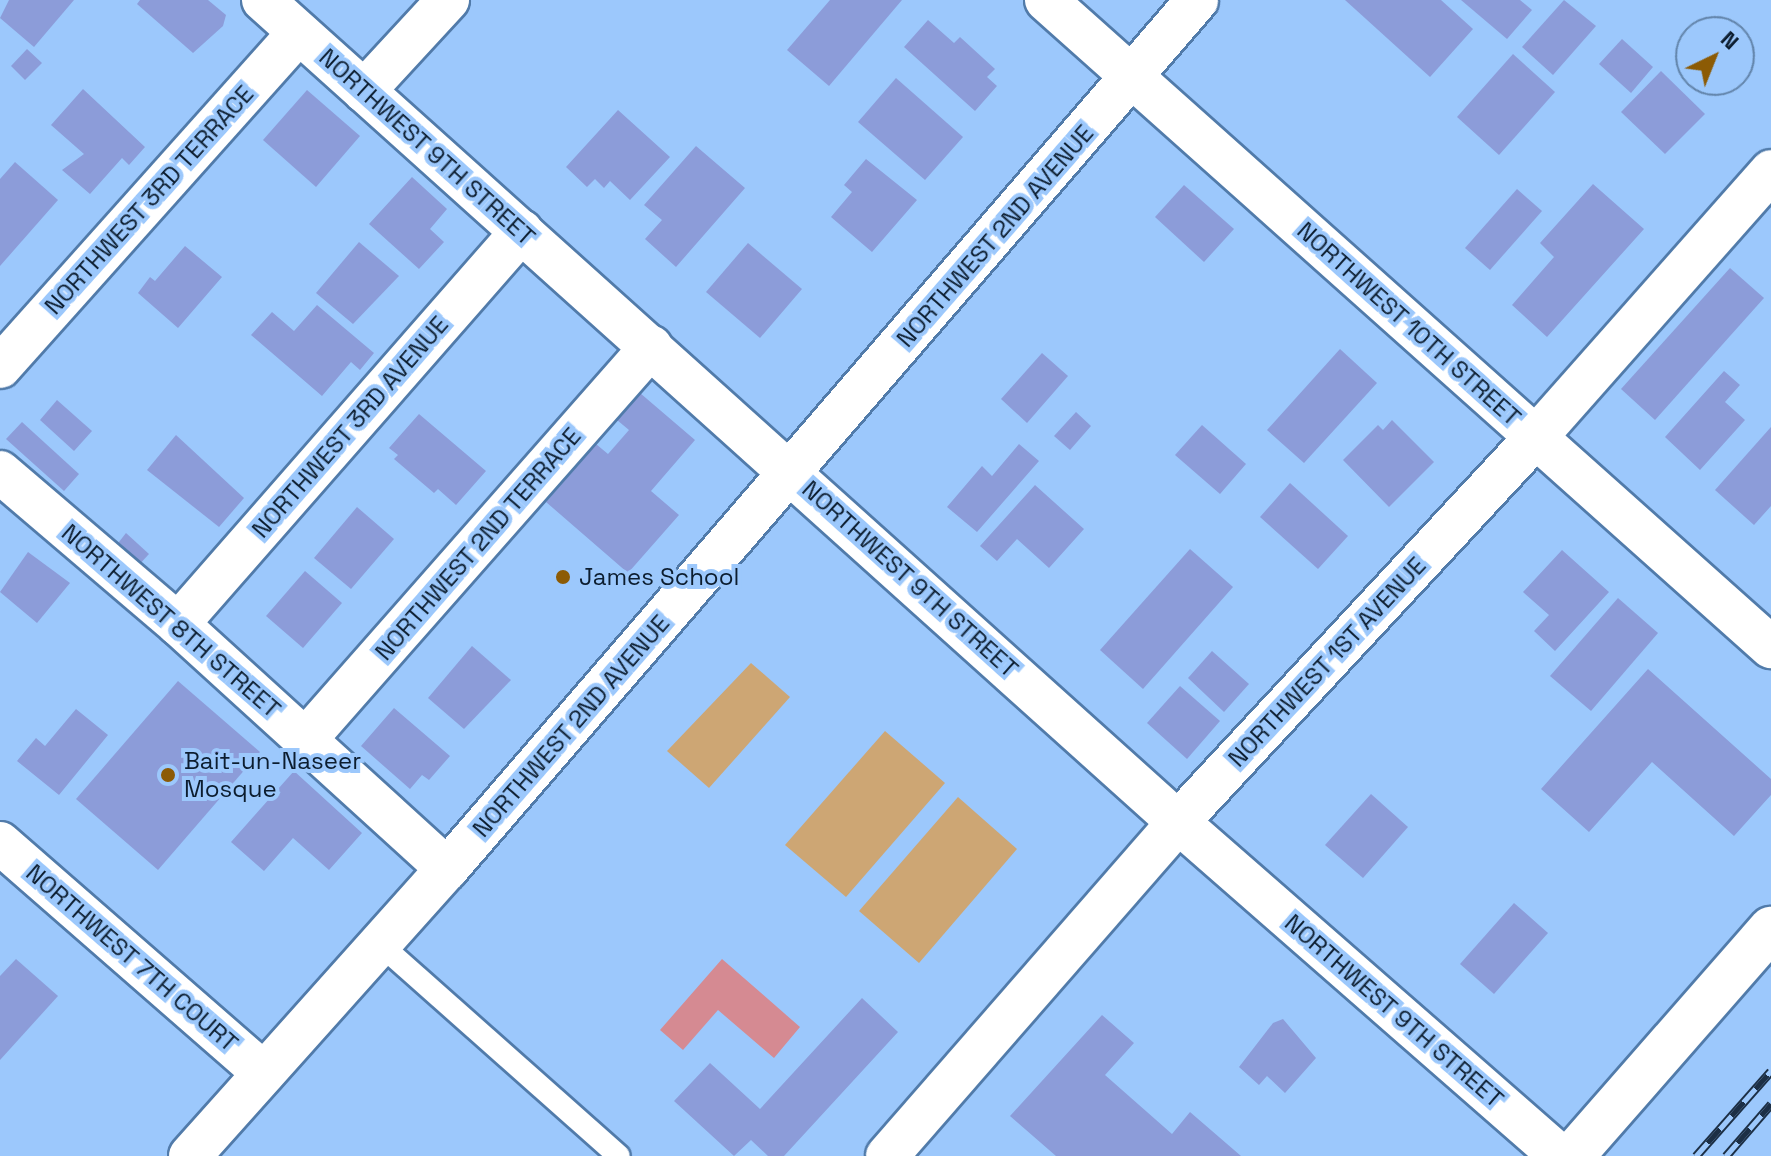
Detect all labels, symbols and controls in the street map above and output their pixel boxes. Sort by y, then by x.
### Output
north arrow [1675,16,1755,96]
text: N [1715,25,1745,55]
street label: NORTHWEST 9TH STREET [313,42,541,252]
street label: NORTHWEST 3RD TERRACE [38,79,260,321]
street label: NORTHWEST 2ND AVENUE [890,119,1100,353]
street label: NORTHWEST 10TH STREET [1291,216,1527,432]
street label: NORTHWEST 3RD AVENUE [246,310,454,544]
street label: NORTHWEST 2ND TERRACE [369,421,587,667]
street label: NORTHWEST 9TH STREET [796,474,1024,684]
street label: NORTHWEST 8TH STREET [56,518,286,724]
street label: NORTHWEST 1ST AVENUE [1222,551,1432,773]
place label: James School [579,563,739,591]
marker: James School [554,568,572,586]
street label: NORTHWEST 2ND AVENUE [466,609,676,843]
place label: Bait-un-Naseer Mosque [184,747,361,803]
marker: Bait-un-Naseer Mosque [159,766,177,784]
street label: NORTHWEST 7TH COURT [20,858,244,1058]
street label: NORTHWEST 9TH STREET [1279,908,1509,1114]

